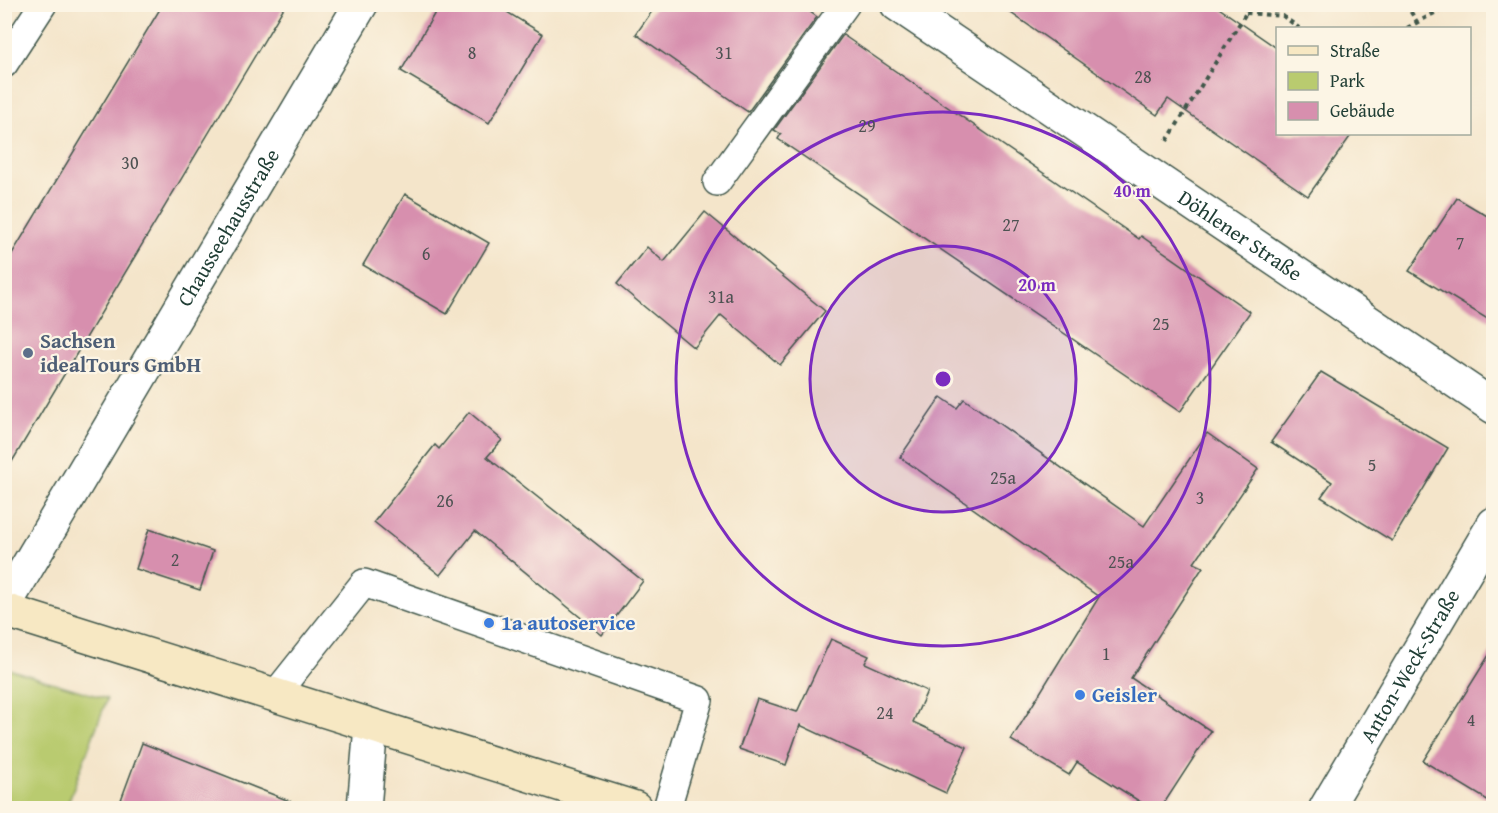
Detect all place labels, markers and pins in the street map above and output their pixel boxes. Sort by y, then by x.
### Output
place label: Sachsen idealTours GmbH [40,325,201,380]
marker: Sachsen idealTours GmbH [21,346,35,360]
centre of rings [933,369,953,389]
place label: 1a autoservice [501,607,635,638]
marker: 1a autoservice [482,616,496,630]
place label: Geisler [1092,679,1157,710]
marker: Geisler [1073,688,1087,702]

